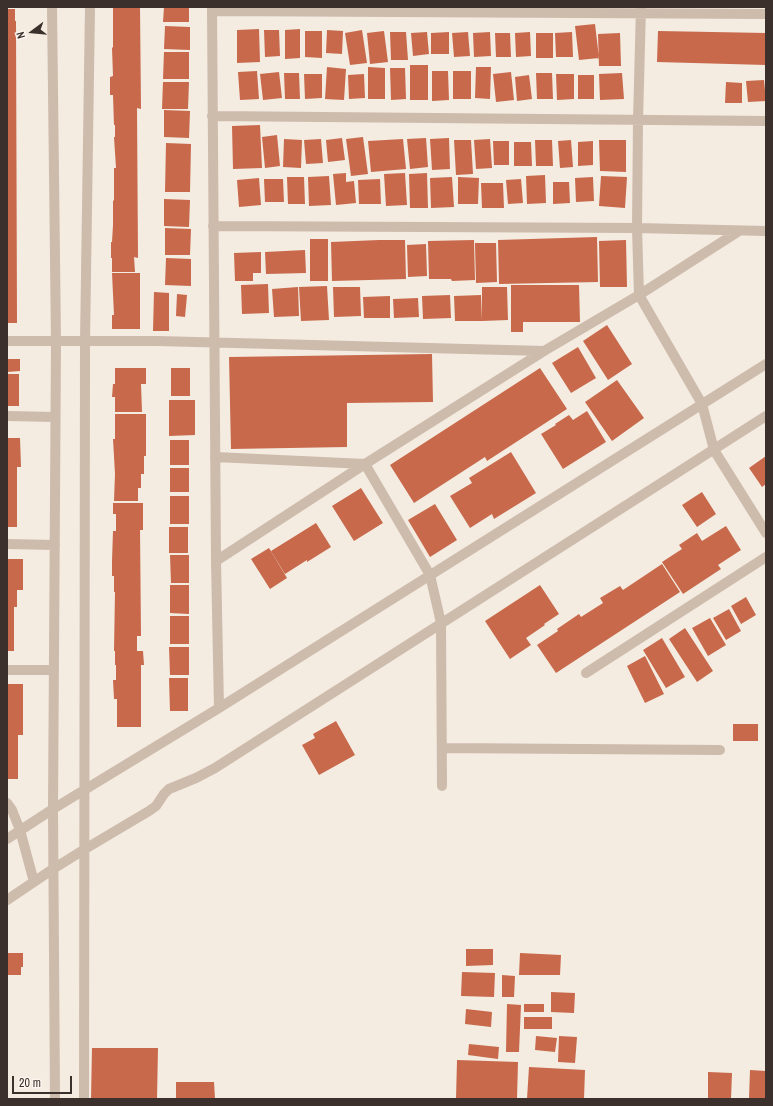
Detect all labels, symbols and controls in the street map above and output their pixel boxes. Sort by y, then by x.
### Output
north arrow [12,12,52,52]
text: N [13,30,28,40]
scale bar [14,1068,74,1094]
text: 20 m [19,1075,41,1091]

